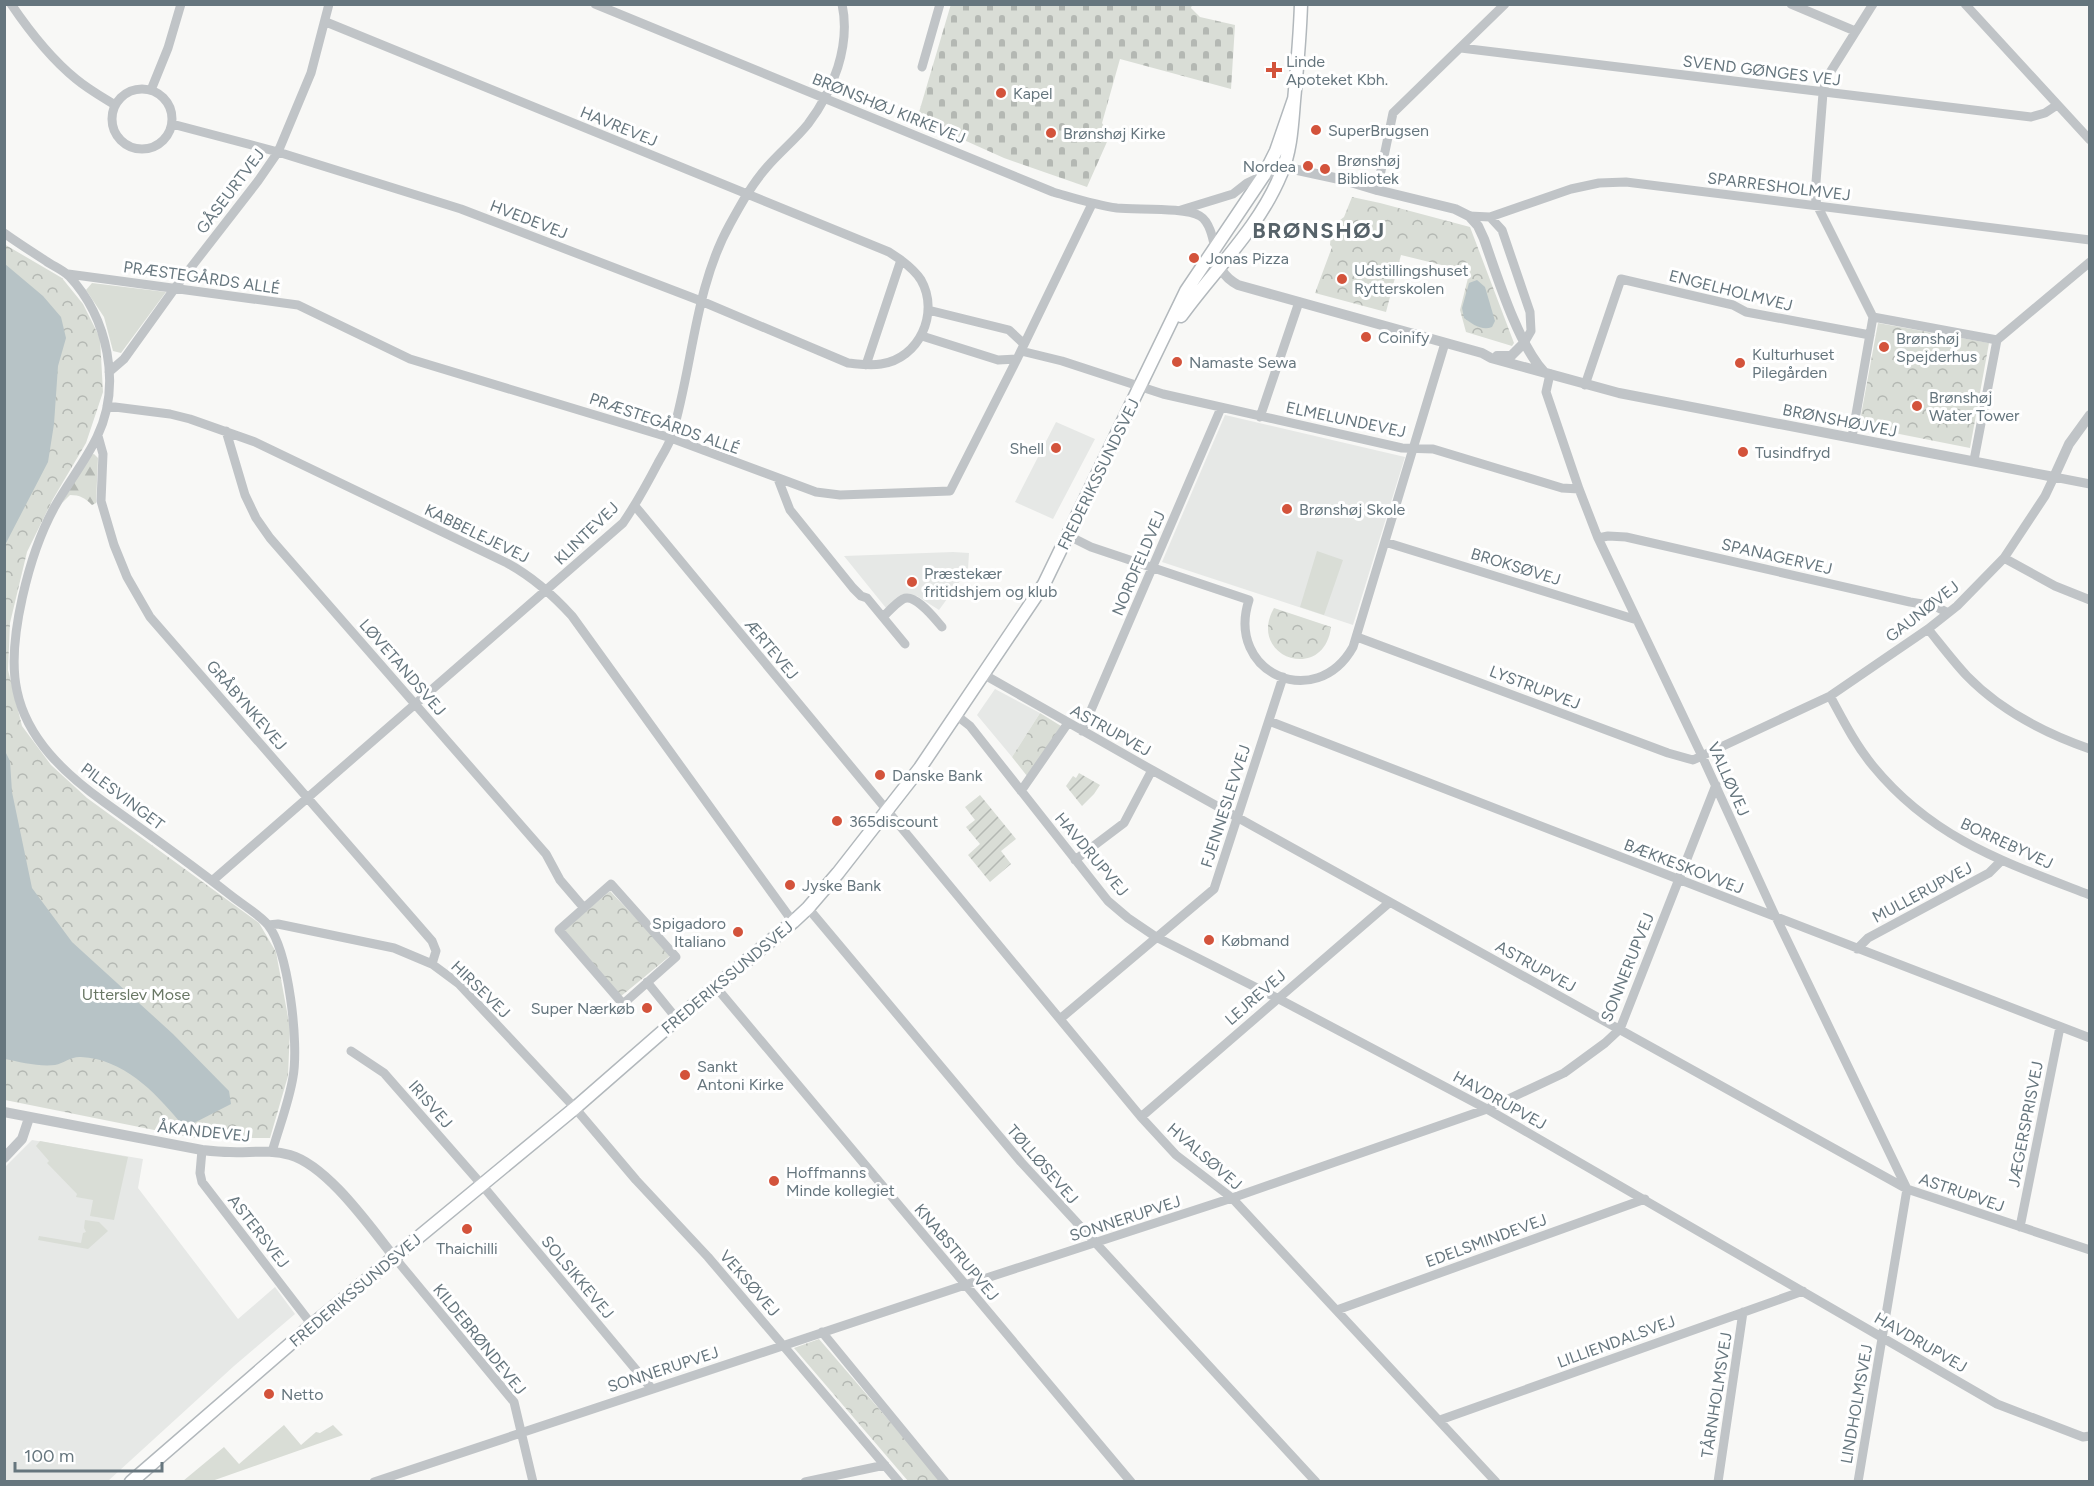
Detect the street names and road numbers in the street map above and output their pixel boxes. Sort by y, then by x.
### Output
street label: SVEND GØNGES VEJ [1682,51,1842,90]
street label: BRØNSHØJ KIRKEVEJ [809,69,968,148]
street label: HAVREVEJ [577,102,660,151]
street label: GÅSEURTVEJ [192,145,268,237]
street label: SPARRESHOLMVEJ [1706,168,1852,205]
street label: HVEDEVEJ [487,196,570,243]
street label: PRÆSTEGÅRDS ALLÉ [122,257,282,298]
street label: ENGELHOLMVEJ [1667,266,1795,315]
street label: PRÆSTEGÅRDS ALLÉ [587,389,743,458]
street label: FREDERIKSSUNDSVEJ [1054,396,1143,553]
street label: ELMELUNDEVEJ [1284,398,1408,441]
street label: BRØNSHØJVEJ [1781,400,1899,441]
street label: KLINTEVEJ [550,498,622,569]
street label: KABBELEJEVEJ [421,500,532,567]
street label: NORDFELDVEJ [1108,508,1169,618]
street label: SPANAGERVEJ [1720,534,1834,578]
street label: BROKSØVEJ [1469,544,1563,589]
street label: GAUNØVEJ [1882,577,1963,646]
street label: LØVETANDSVEJ [355,615,450,720]
street label: ÆRTEVEJ [741,615,802,683]
street label: GRÅBYNKEVEJ [202,657,291,754]
street label: LYSTRUPVEJ [1487,661,1583,714]
street label: ASTRUPVEJ [1067,701,1154,760]
street label: VALLØVEJ [1704,739,1753,819]
street label: FJENNESLEVVEJ [1197,742,1254,870]
street label: PILESVINGET [77,759,168,834]
street label: HAVDRUPVEJ [1051,809,1132,900]
street label: BORREBYVEJ [1957,814,2056,873]
street label: BÆKKESKOVVEJ [1621,835,1746,898]
street label: MULLERUPVEJ [1869,858,1975,927]
street label: SONNERUPVEJ [1597,910,1658,1024]
street label: FREDERIKSSUNDSVEJ [658,917,797,1038]
street label: ASTRUPVEJ [1492,937,1579,996]
street label: HIRSEVEJ [447,957,514,1022]
street label: LEJREVEJ [1221,966,1290,1029]
street label: JÆGERSPRISVEJ [2004,1059,2047,1189]
street label: HAVDRUPVEJ [1450,1067,1550,1134]
street label: IRISVEJ [405,1076,457,1132]
street label: ÅKANDEVEJ [157,1117,251,1146]
street label: HVALSØVEJ [1163,1119,1246,1194]
street label: TØLLØSEVEJ [1003,1121,1082,1208]
street label: ASTRUPVEJ [1917,1169,2007,1216]
street label: ASTERSVEJ [224,1191,293,1272]
street label: SONNERUPVEJ [1067,1192,1183,1245]
street label: KNABSTRUPVEJ [911,1200,1003,1305]
street label: EDELSMINDEVEJ [1423,1210,1549,1271]
street label: FREDERIKSSUNDSVEJ [286,1230,425,1351]
street label: SOLSIKKEVEJ [537,1232,618,1323]
street label: VEKSØVEJ [716,1246,783,1320]
street label: KILDEBRØNDEVEJ [429,1280,530,1398]
street label: HAVDRUPVEJ [1871,1308,1970,1377]
street label: LILLIENDALSVEJ [1555,1311,1678,1372]
street label: TÅRNHOLMSVEJ [1697,1331,1736,1459]
street label: SONNERUPVEJ [605,1343,721,1396]
street label: LINDHOLMSVEJ [1837,1343,1876,1465]

